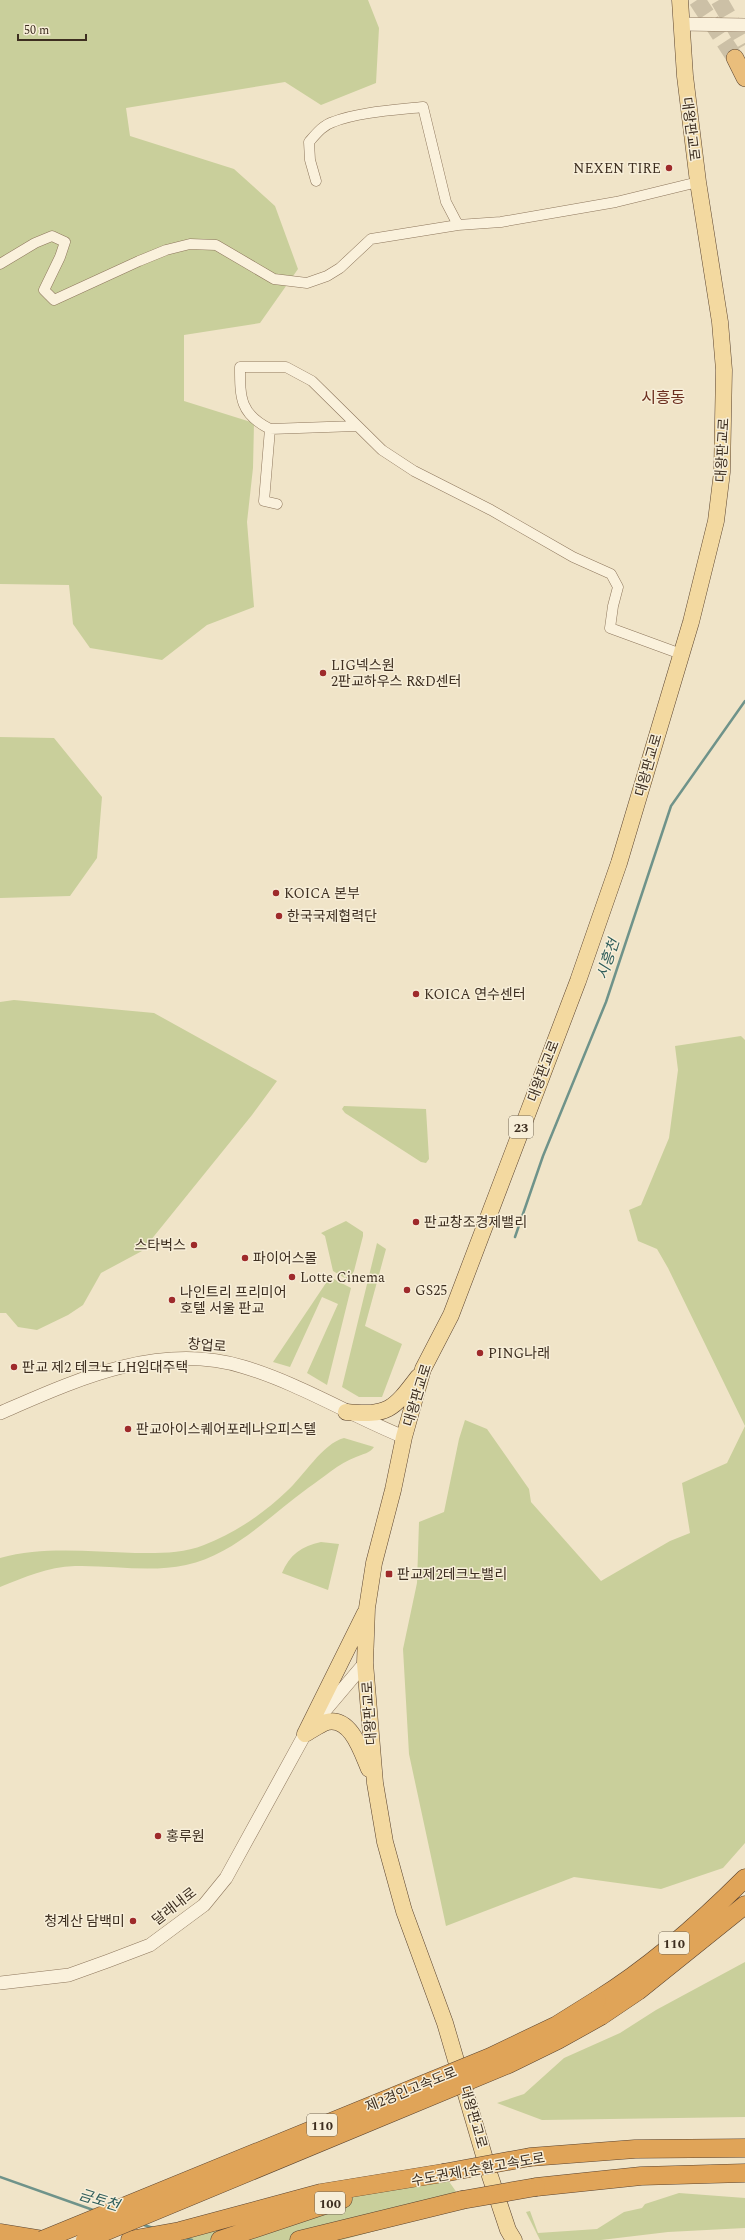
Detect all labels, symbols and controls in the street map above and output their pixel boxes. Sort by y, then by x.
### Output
scale bar [18,16,86,42]
text: 50 m [24,21,49,40]
street label: 대왕판교로 [676,96,705,162]
place label: NEXEN TIRE [573,158,661,179]
marker: NEXEN TIRE [664,163,674,173]
district label: 시흥동 [641,386,685,410]
street label: 대왕판교로 [710,417,735,483]
place label: LIG넥스원 2판교하우스 R&D센터 [331,655,462,692]
marker: LIG넥스원 2판교하우스 R&D센터 [318,668,328,678]
street label: 대왕판교로 [630,731,667,799]
place label: KOICA 본부 [284,883,360,904]
marker: KOICA 본부 [271,888,281,898]
place label: 한국국제협력단 [287,906,377,927]
marker: 한국국제협력단 [274,911,284,921]
water label: 시흥천 [591,934,626,982]
place label: KOICA 연수센터 [424,984,526,1005]
marker: KOICA 연수센터 [411,989,421,999]
street label: 대왕판교로 [522,1037,565,1105]
road number: 23 [509,1116,533,1138]
place label: 판교창조경제밸리 [424,1212,527,1233]
marker: 판교창조경제밸리 [411,1217,421,1227]
place label: 스타벅스 [134,1235,186,1256]
marker: 스타벅스 [189,1240,199,1250]
place label: 파이어스몰 [253,1248,318,1269]
marker: 파이어스몰 [240,1253,250,1263]
place label: Lotte Cinema [300,1267,385,1288]
marker: Lotte Cinema [287,1272,297,1282]
place label: GS25 [415,1280,447,1301]
place label: 나인트리 프리미어 호텔 서울 판교 [180,1282,287,1319]
marker: GS25 [402,1285,412,1295]
marker: 나인트리 프리미어 호텔 서울 판교 [167,1295,177,1305]
street label: 창업로 [187,1333,227,1358]
place label: PING나래 [488,1343,550,1364]
marker: PING나래 [475,1348,485,1358]
place label: 판교 제2 테크노 LH임대주택 [22,1357,188,1378]
street label: 대왕판교로 [398,1361,437,1429]
marker: 판교 제2 테크노 LH임대주택 [9,1362,19,1372]
place label: 판교아이스퀘어포레나오피스텔 [136,1419,316,1440]
marker: 판교아이스퀘어포레나오피스텔 [123,1424,133,1434]
place label: 판교제2테크노밸리 [397,1564,507,1585]
marker: 판교제2테크노밸리 [384,1569,394,1579]
street label: 대왕판교로 [357,1680,382,1746]
place label: 홍루원 [166,1826,205,1847]
marker: 홍루원 [153,1831,163,1841]
street label: 달래내로 [148,1882,201,1931]
place label: 청계산 담백미 [44,1911,125,1932]
marker: 청계산 담백미 [128,1916,138,1926]
road number: 110 [659,1932,689,1954]
street label: 제2경인고속도로 [362,2061,460,2117]
street label: 대왕판교로 [455,2083,493,2151]
road number: 110 [307,2114,337,2136]
street label: 수도권제1순환고속도로 [409,2147,547,2192]
water label: 금토천 [76,2183,124,2218]
road number: 100 [315,2192,345,2214]

